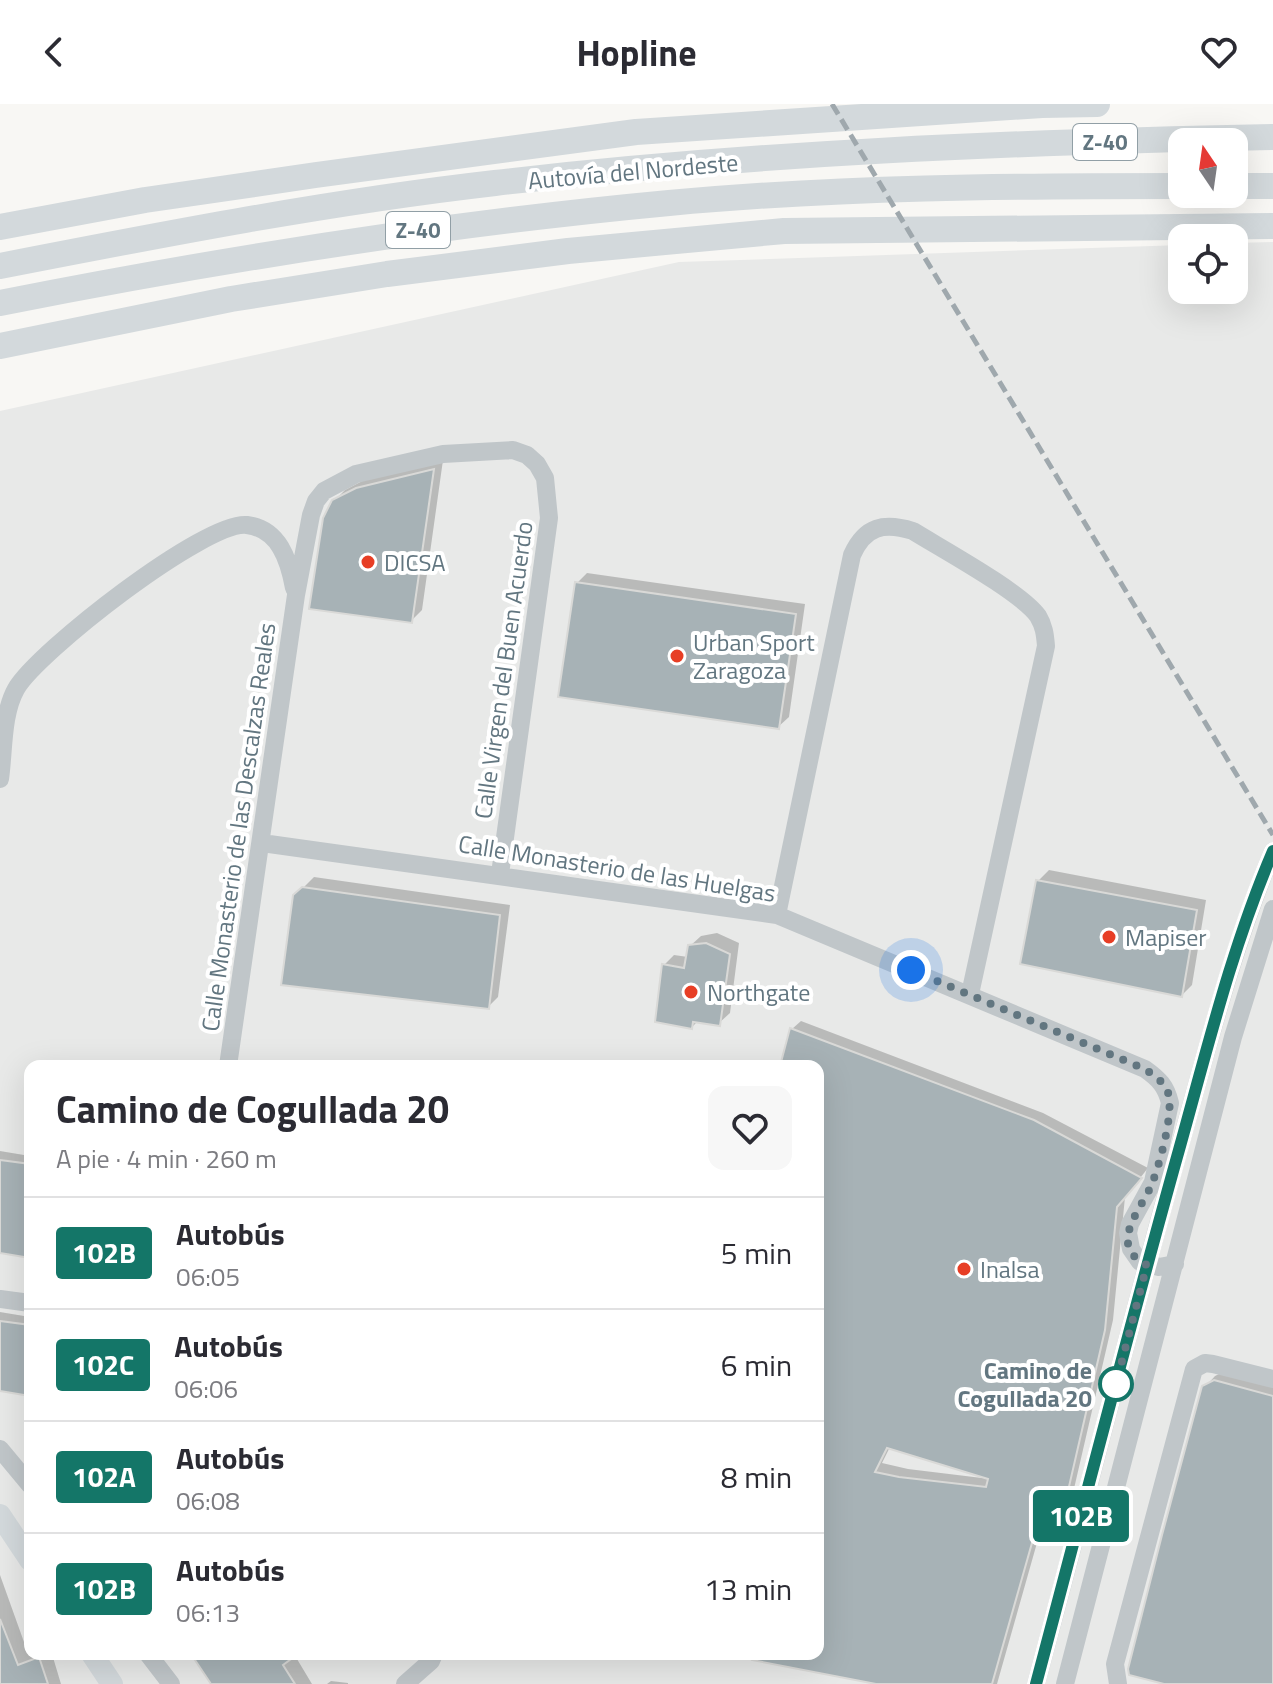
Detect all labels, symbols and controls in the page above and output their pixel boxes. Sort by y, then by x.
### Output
text: Hopline [576,25,697,80]
icon: back [32,30,76,74]
icon: heart [1197,30,1241,74]
road number: Z-40 [1073,124,1137,160]
north arrow [1168,128,1248,208]
map controls [1168,128,1248,304]
street label: Autovía del Nordeste [526,144,740,198]
road number: Z-40 [386,212,450,248]
button: locate [1168,224,1248,304]
street label: Calle Virgen del Buen Acuerdo [464,519,542,821]
place label: DICSA [384,544,446,580]
marker: DICSA [359,553,377,571]
street label: Calle Monasterio de las Descalzas Reales [191,620,285,1034]
place label: Urban Sport Zaragoza [693,624,815,688]
marker: Urban Sport Zaragoza [668,647,686,665]
street label: Calle Monasterio de las Huelgas [456,825,778,911]
place label: Mapiser [1125,919,1207,955]
marker: Mapiser [1100,928,1118,946]
your location [891,950,931,990]
place label: Northgate [707,974,810,1010]
marker: Northgate [682,983,700,1001]
text: Camino de Cogullada 20 [56,1080,449,1138]
button: heart [708,1086,792,1170]
text: A pie · 4 min · 260 m [56,1139,277,1178]
text: Autobús [176,1211,285,1257]
text: 5 min [721,1230,792,1276]
text: 102B [72,1231,136,1274]
place label: Inalsa [980,1251,1040,1287]
text: 06:05 [176,1257,240,1296]
marker: Inalsa [955,1260,973,1278]
text: Autobús [174,1323,283,1369]
text: 6 min [721,1342,792,1388]
text: 102C [72,1343,134,1386]
place label: Camino de Cogullada 20 [957,1352,1092,1416]
marker: Camino de Cogullada 20 [1099,1367,1133,1401]
text: 06:06 [174,1369,238,1408]
text: Autobús [176,1435,285,1481]
text: 8 min [721,1454,792,1500]
text: 102A [72,1455,136,1498]
text: 06:08 [176,1481,240,1520]
line badge: 102B [1025,1490,1137,1542]
text: 102B [1049,1494,1113,1537]
text: Autobús [176,1547,285,1593]
text: 13 min [704,1566,792,1612]
text: 102B [72,1567,136,1610]
text: 06:13 [176,1593,240,1632]

